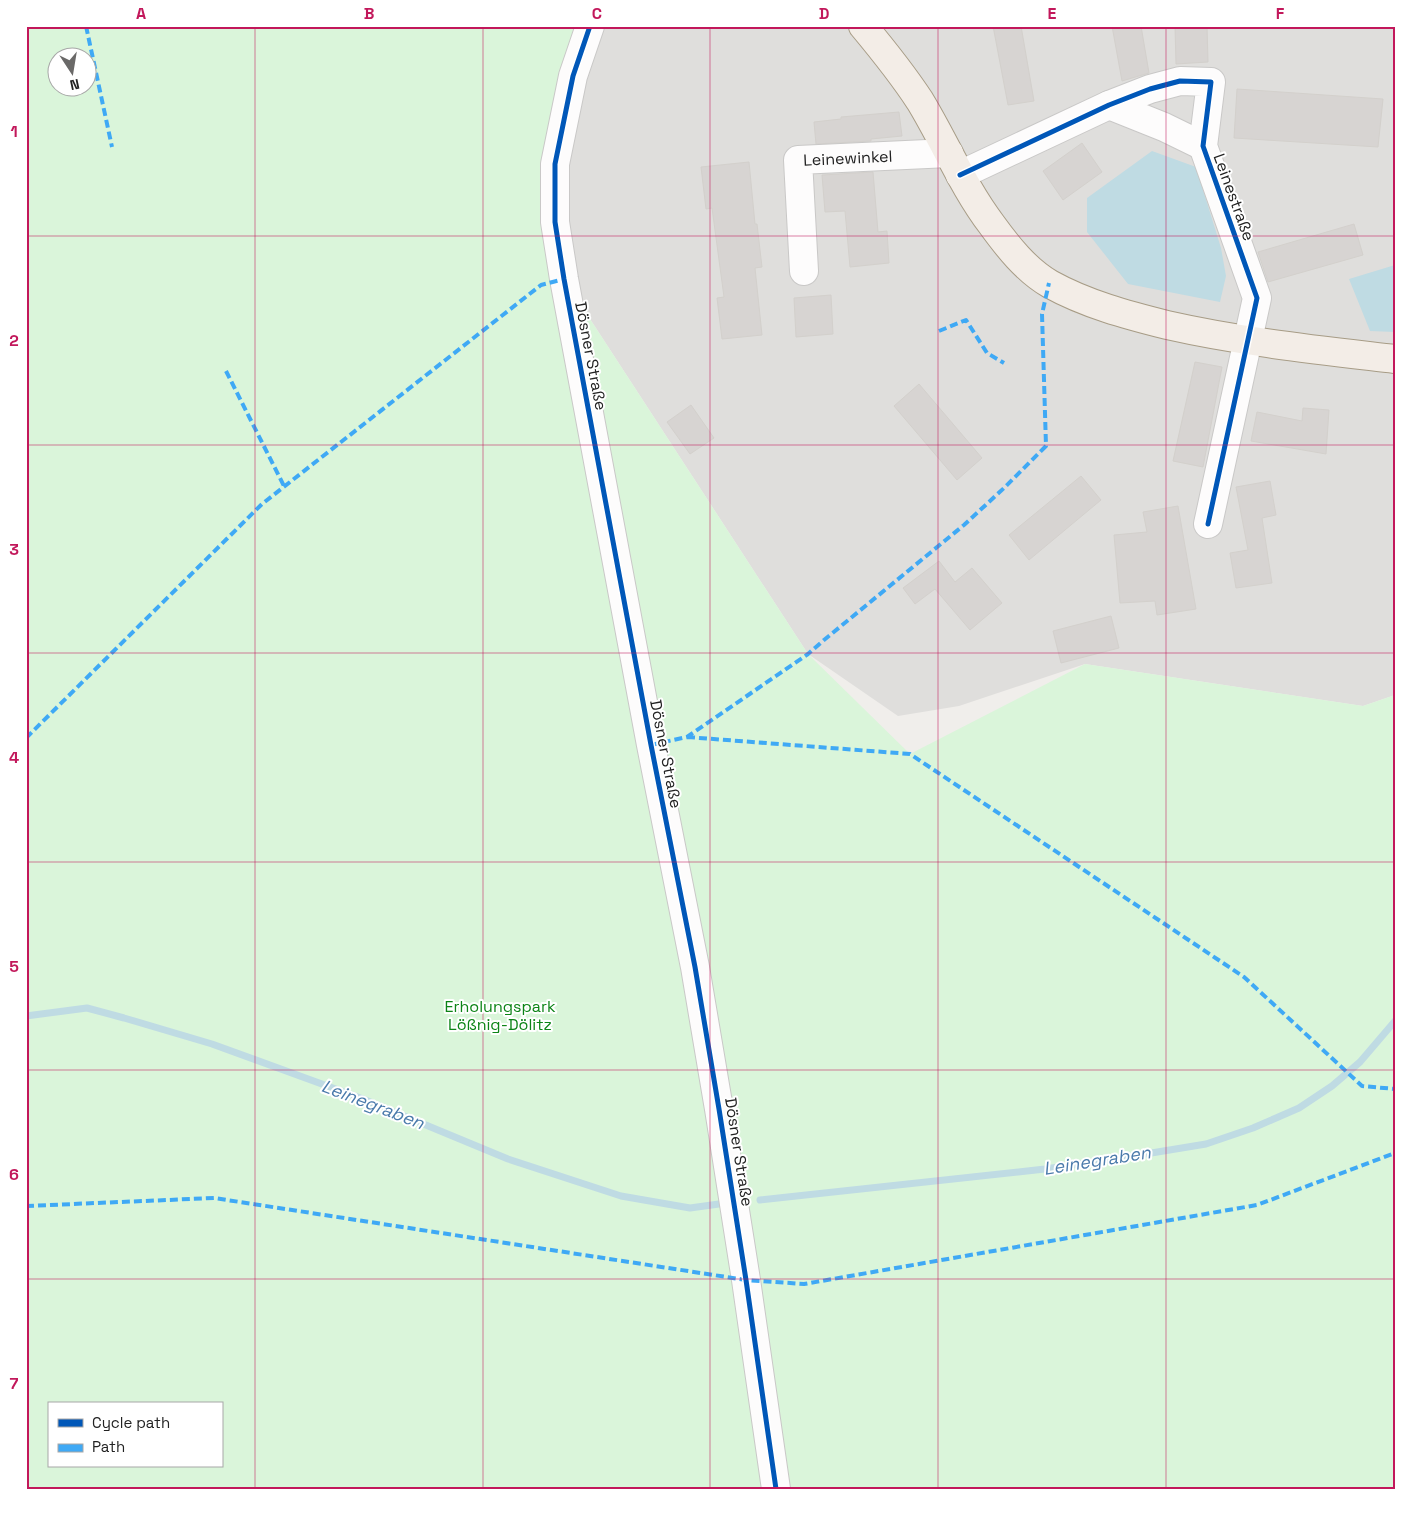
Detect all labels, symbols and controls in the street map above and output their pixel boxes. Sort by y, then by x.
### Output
text: A [136,3,146,24]
text: B [364,3,374,24]
text: C [592,3,602,24]
text: D [819,3,829,24]
text: E [1048,3,1057,24]
text: F [1276,3,1285,24]
north arrow [48,48,98,98]
text: N [68,75,81,94]
text: 1 [10,121,18,142]
street label: Leinewinkel [803,145,893,170]
street label: Leinestraße [1208,150,1260,244]
street label: Dösner Straße [570,300,612,412]
text: 2 [9,330,19,351]
text: 3 [9,539,19,560]
street label: Dösner Straße [645,698,687,810]
text: 4 [9,747,19,768]
text: 5 [9,956,19,977]
park label: Erholungspark Lößnig-Dölitz [444,996,556,1035]
water label: Leinegraben [318,1074,429,1134]
street label: Dösner Straße [720,1096,758,1208]
water label: Leinegraben [1042,1140,1153,1180]
text: 6 [9,1164,19,1185]
text: 7 [10,1373,19,1394]
legend [48,1402,222,1468]
text: Cycle path [92,1413,170,1432]
text: Path [92,1437,125,1456]

